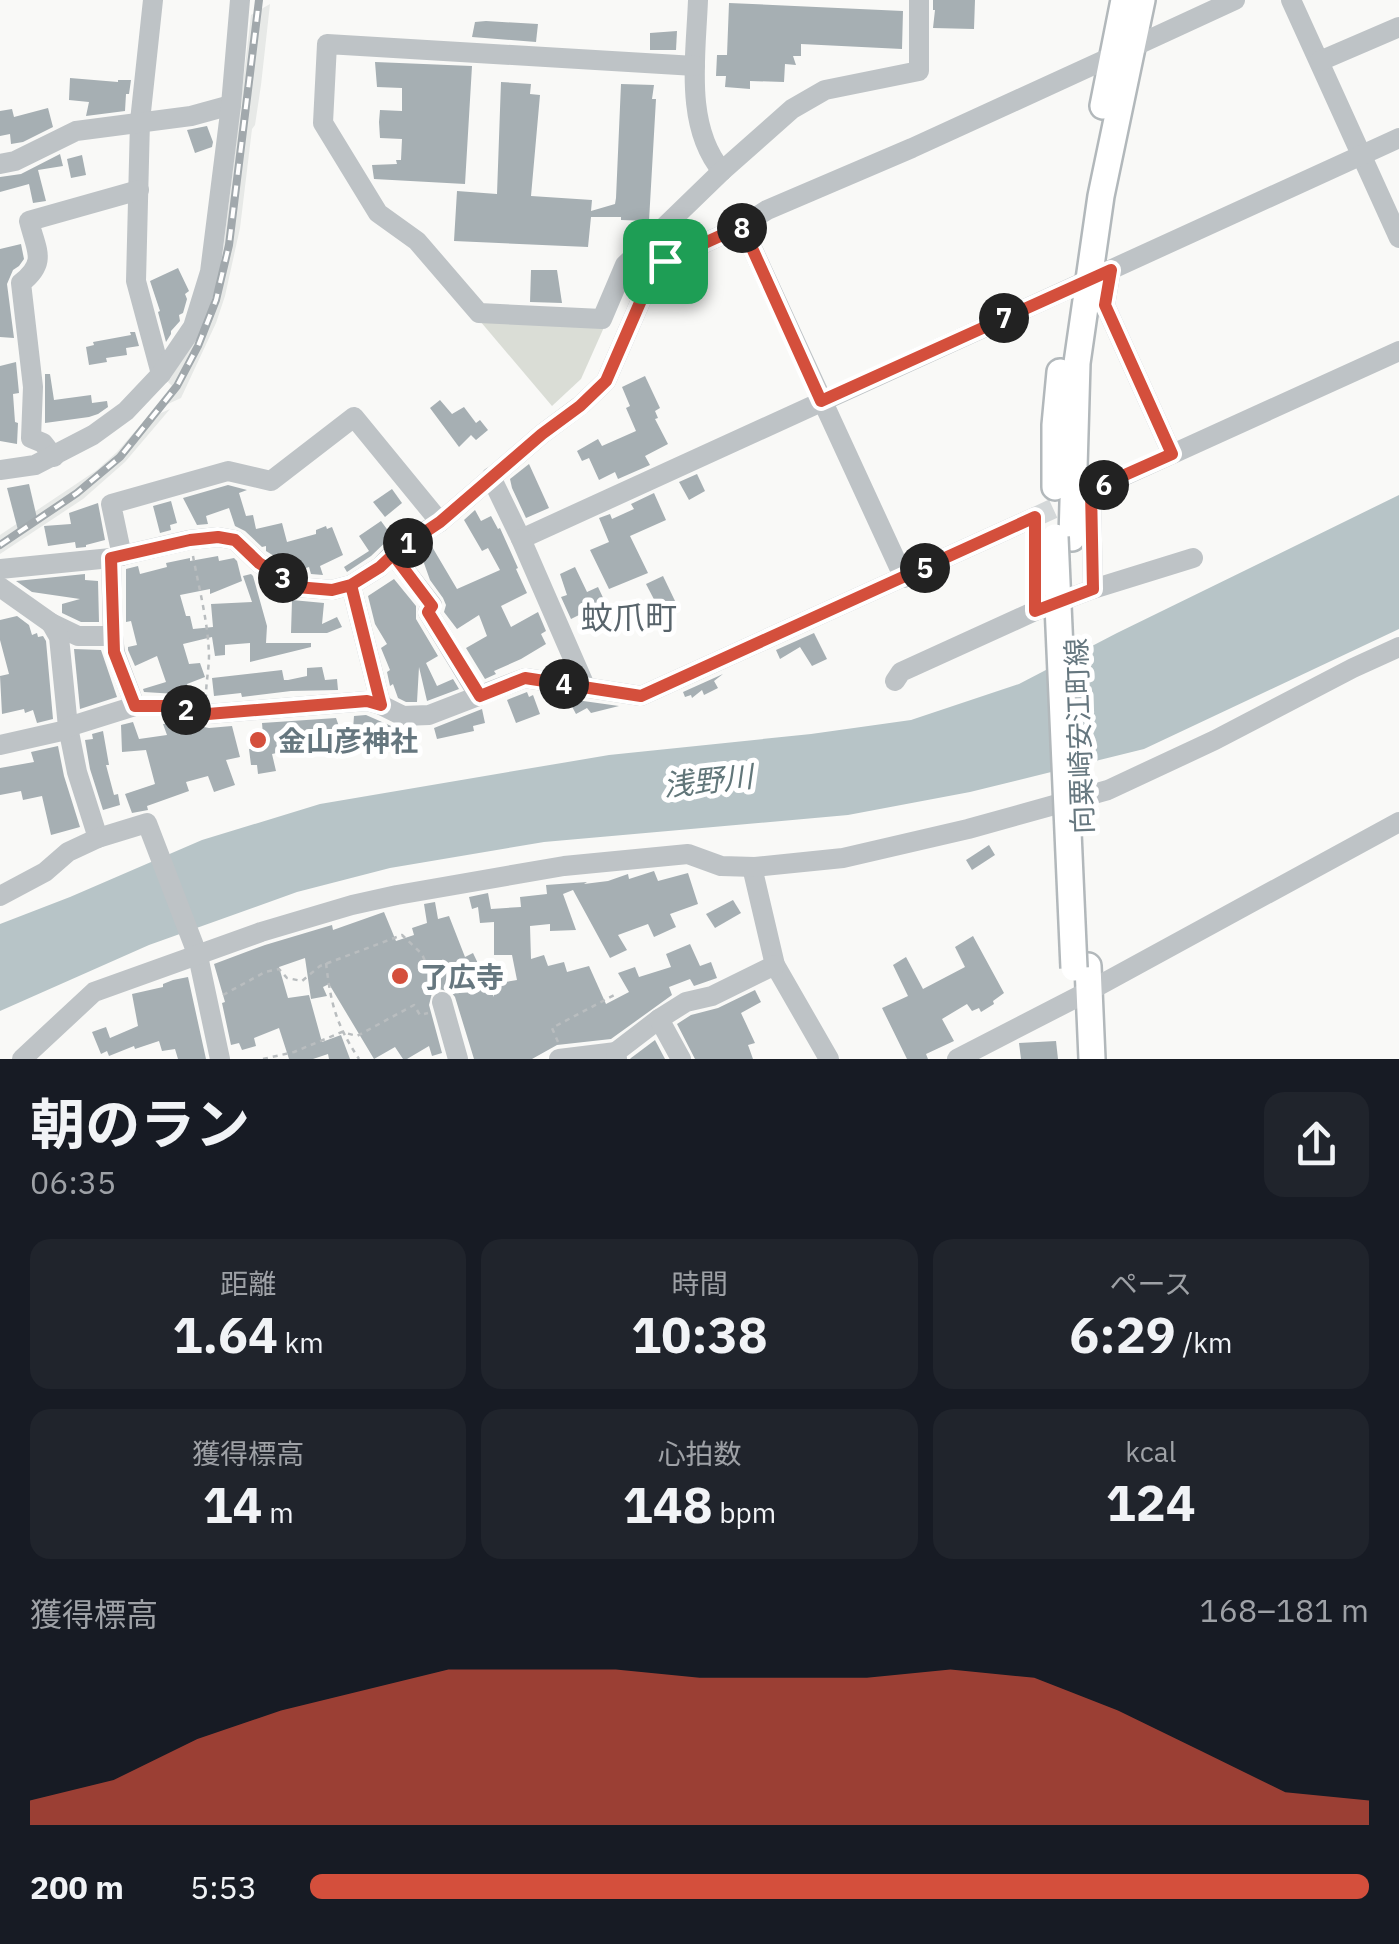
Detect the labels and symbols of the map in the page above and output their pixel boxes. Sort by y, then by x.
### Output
pin: 8 [717,203,767,253]
pin [623,219,708,304]
pin: 7 [979,293,1029,343]
pin: 6 [1079,460,1129,510]
pin: 1 [383,518,433,568]
pin: 5 [900,543,950,593]
pin: 3 [258,553,308,603]
district label: 蚊爪町 [581,596,677,638]
street label: 向粟崎安江町線 [1057,637,1101,835]
pin: 4 [539,659,589,709]
pin: 2 [161,685,211,735]
place label: 金山彦神社 [278,722,418,759]
marker: 金山彦神社 [247,729,269,751]
water label: 浅野川 [661,756,758,804]
place label: 了広寺 [420,958,504,995]
marker: 了広寺 [389,965,411,987]

